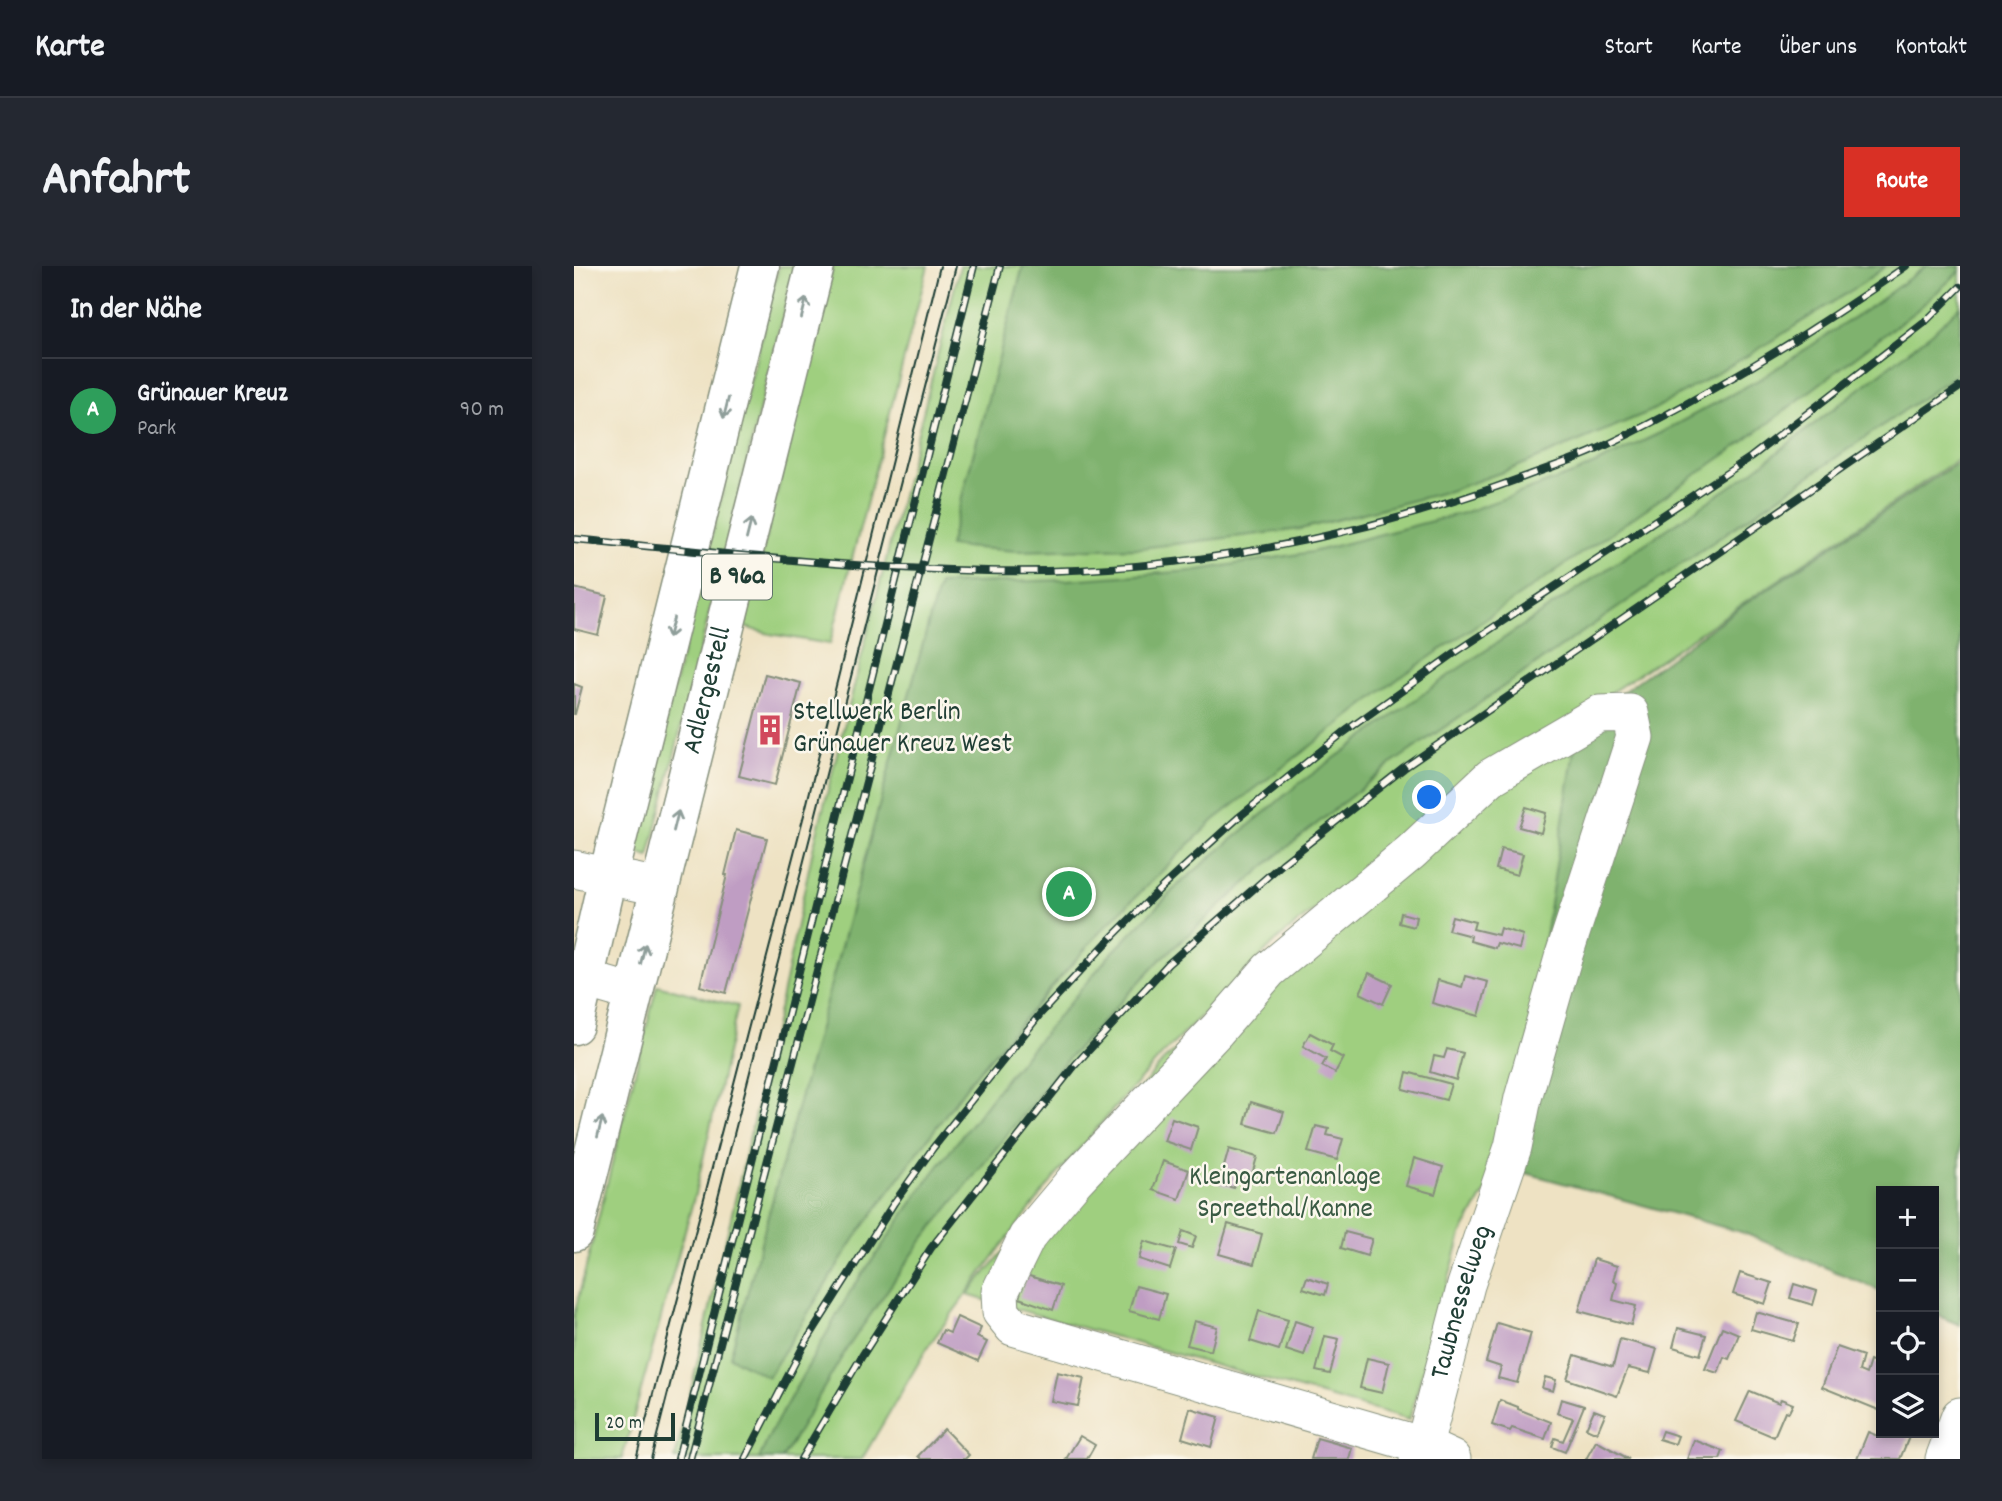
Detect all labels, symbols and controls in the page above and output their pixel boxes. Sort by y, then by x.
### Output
text: Karte [35,25,105,72]
text: Start [1604,31,1653,65]
text: Karte [1691,31,1742,65]
text: Über uns [1780,31,1857,65]
text: Kontakt [1895,31,1967,65]
text: Anfahrt [42,147,190,217]
button: Route [1844,147,1960,217]
text: In der Nähe [70,290,202,333]
one-way arrow [798,297,811,320]
text: Grünauer Kreuz [137,376,288,413]
text: A [87,394,99,427]
text: 90 m [460,394,504,427]
one-way arrow [719,396,732,418]
text: Park [137,413,176,446]
one-way arrow [743,518,756,541]
road number: B 96a [702,554,772,600]
one-way arrow [664,616,677,639]
street label: Adlergestell [674,622,744,759]
place label: Stellwerk Berlin Grünauer Kreuz West [793,694,1012,766]
building icon: Stellwerk Berlin Grünauer Kreuz West [753,713,787,747]
your location [1412,780,1446,814]
one-way arrow [670,810,683,833]
pin: A [1046,868,1092,920]
one-way arrow [637,943,650,966]
one-way arrow [594,1117,607,1139]
park label: Kleingartenanlage Spreethal/Kanne [1189,1159,1381,1231]
map controls [1876,1186,1939,1438]
button: + [1876,1186,1939,1249]
street label: Taubnesselweg [1422,1220,1505,1384]
button: − [1876,1249,1939,1312]
button: locate [1876,1312,1939,1375]
button: layers [1876,1375,1939,1438]
scale bar [595,1410,676,1442]
text: 20 m [606,1411,642,1438]

